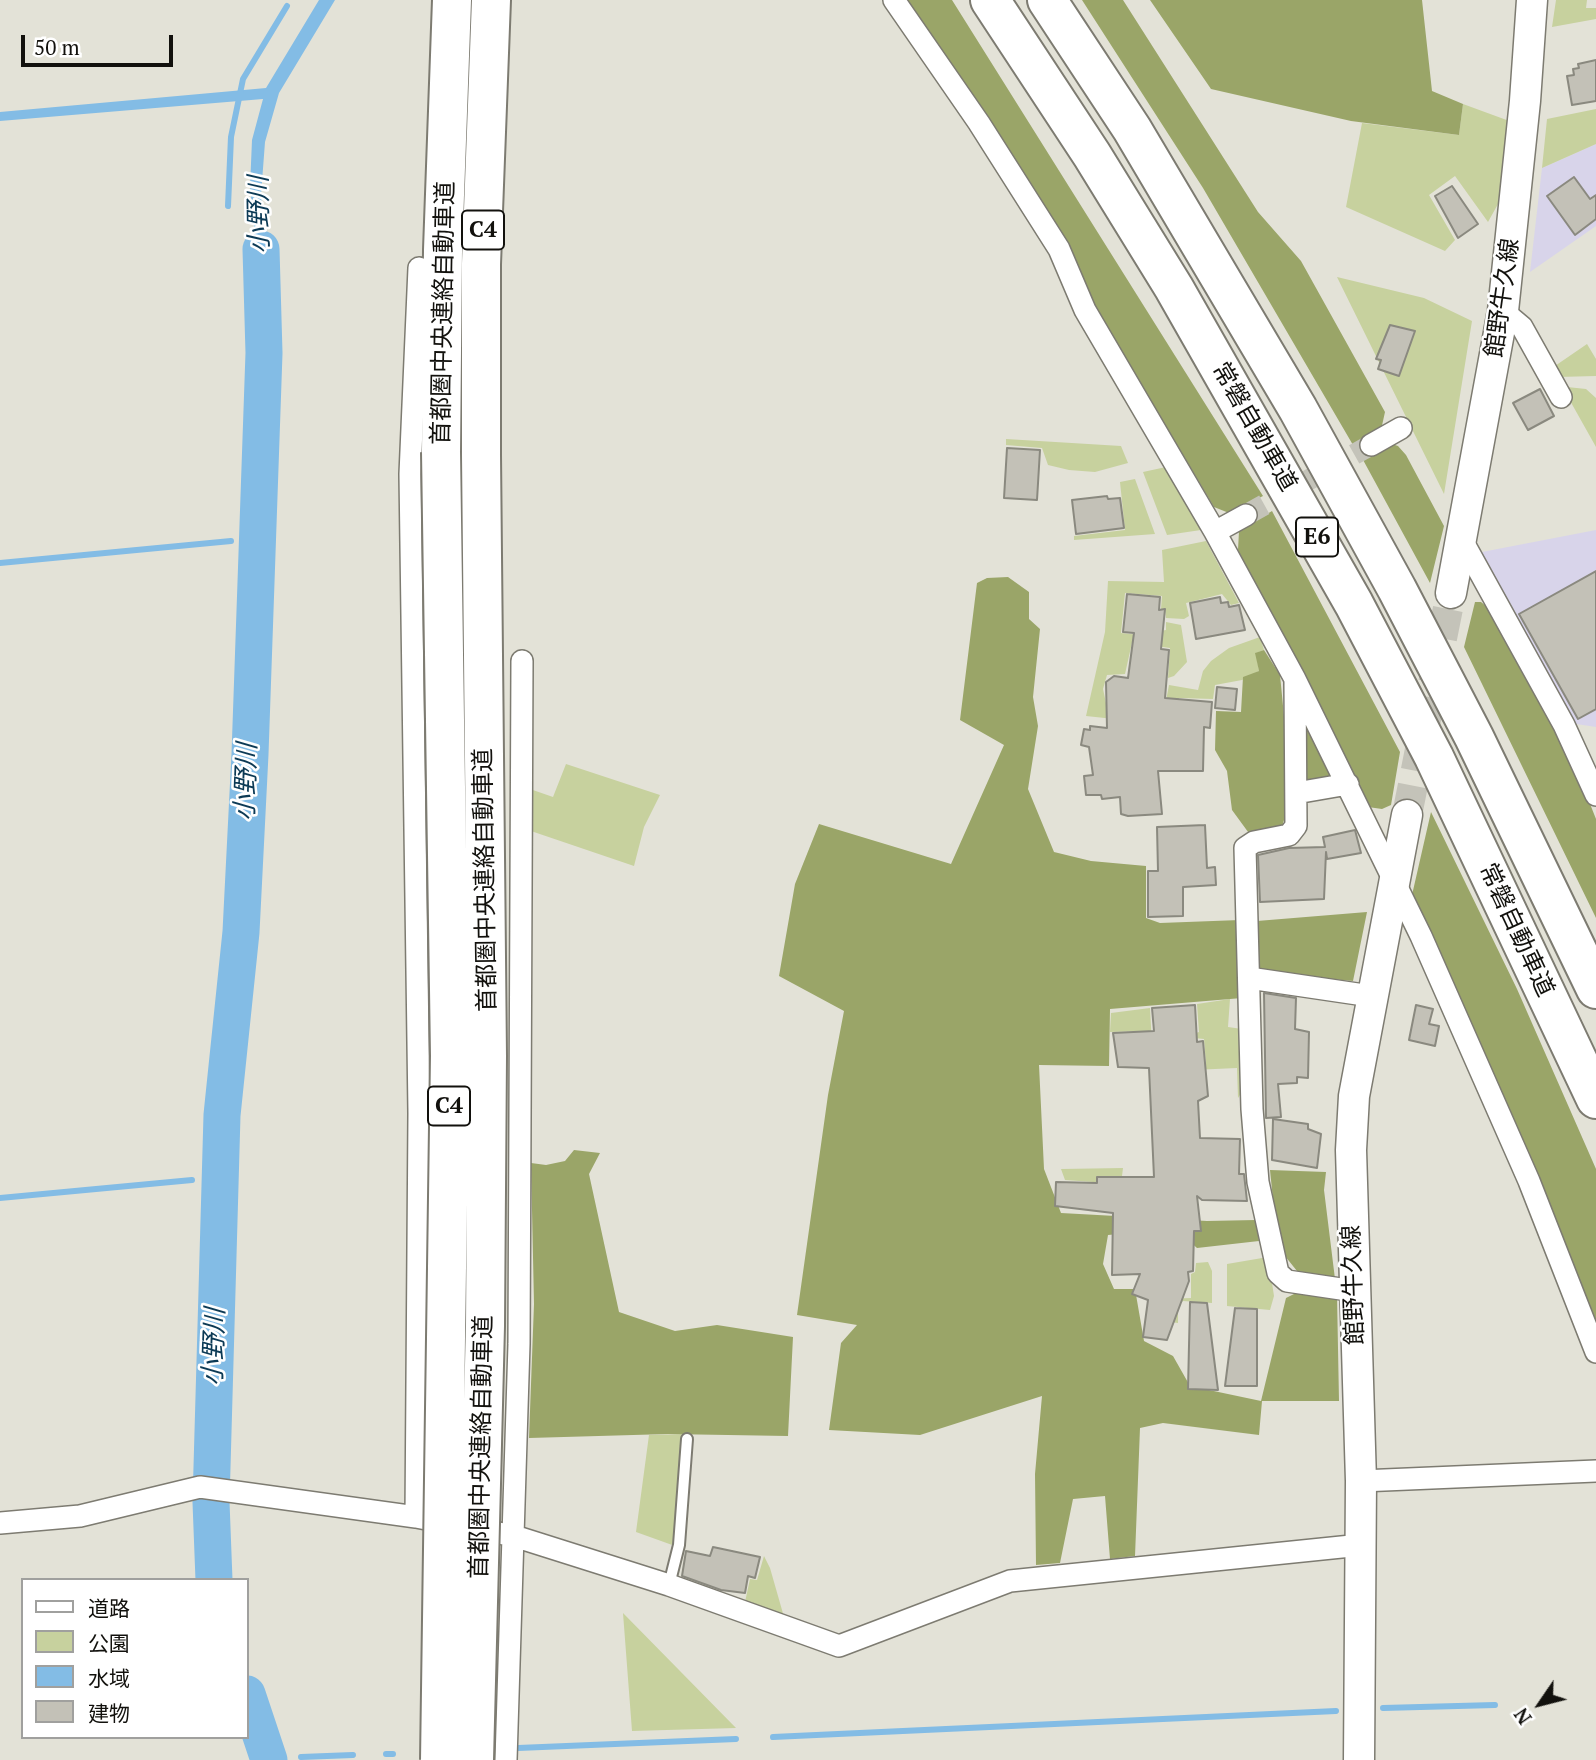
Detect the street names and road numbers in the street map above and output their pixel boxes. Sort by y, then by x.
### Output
street label: 首都圏中央連絡自動車道 [427,181,461,445]
road number: C4 [462,210,504,249]
street label: 館野牛久線 [1480,237,1526,359]
street label: 常磐自動車道 [1206,357,1302,497]
road number: E6 [1296,517,1338,556]
street label: 首都圏中央連絡自動車道 [469,748,503,1012]
street label: 常磐自動車道 [1473,859,1559,1001]
road number: C4 [428,1086,470,1126]
street label: 館野牛久線 [1338,1225,1370,1345]
street label: 首都圏中央連絡自動車道 [465,1315,499,1579]

